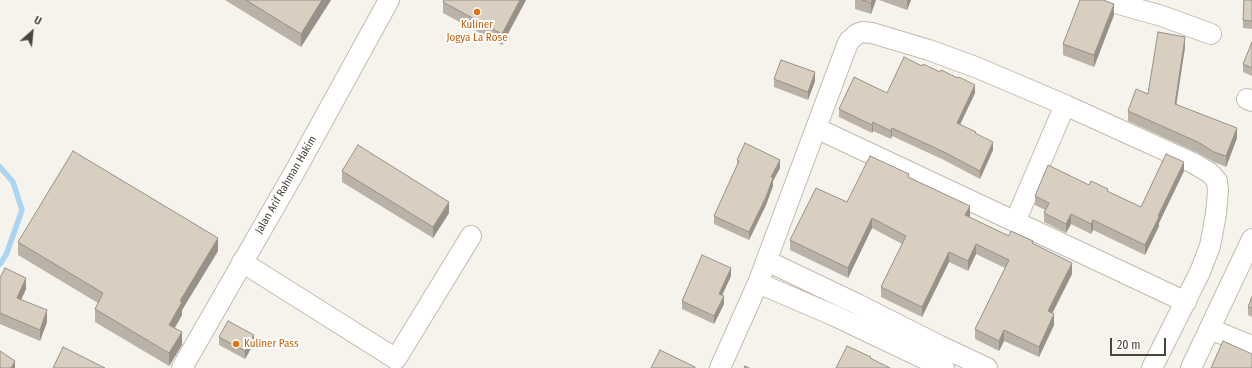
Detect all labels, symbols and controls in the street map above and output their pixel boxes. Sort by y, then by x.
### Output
marker: Kuliner Jogya La Rose [472,7,482,17]
north arrow [12,12,52,52]
text: U [32,14,44,28]
place label: Kuliner Jogya La Rose [446,18,508,44]
street label: Jalan Arif Rahman Hakim [253,134,319,236]
scale bar [1112,330,1168,356]
place label: Kuliner Pass [244,337,299,351]
text: 20 m [1117,338,1141,352]
marker: Kuliner Pass [231,339,241,349]

